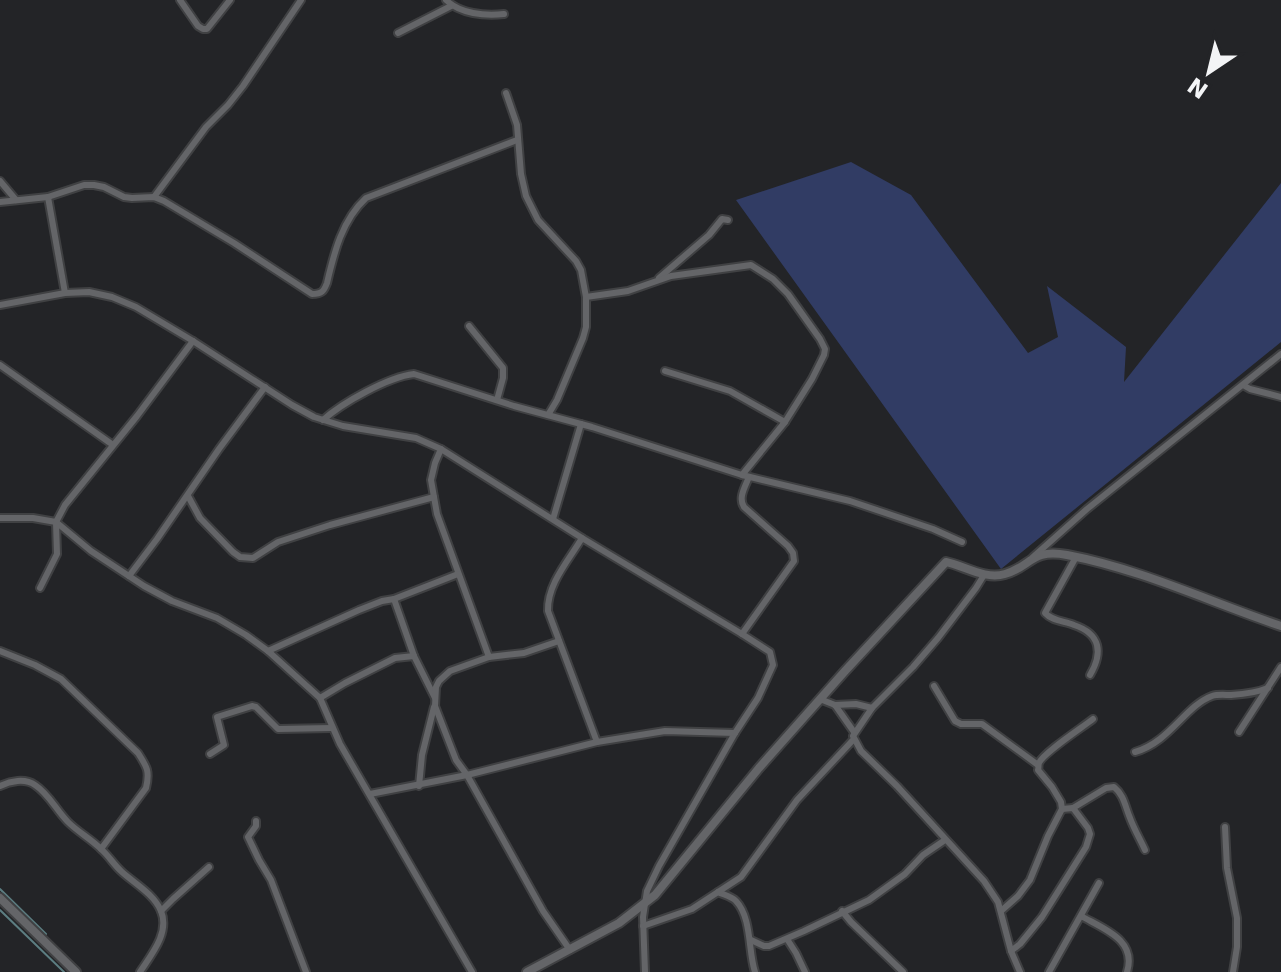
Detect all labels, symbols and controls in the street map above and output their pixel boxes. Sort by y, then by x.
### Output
north arrow [1169,32,1249,112]
text: N [1183,72,1213,103]

